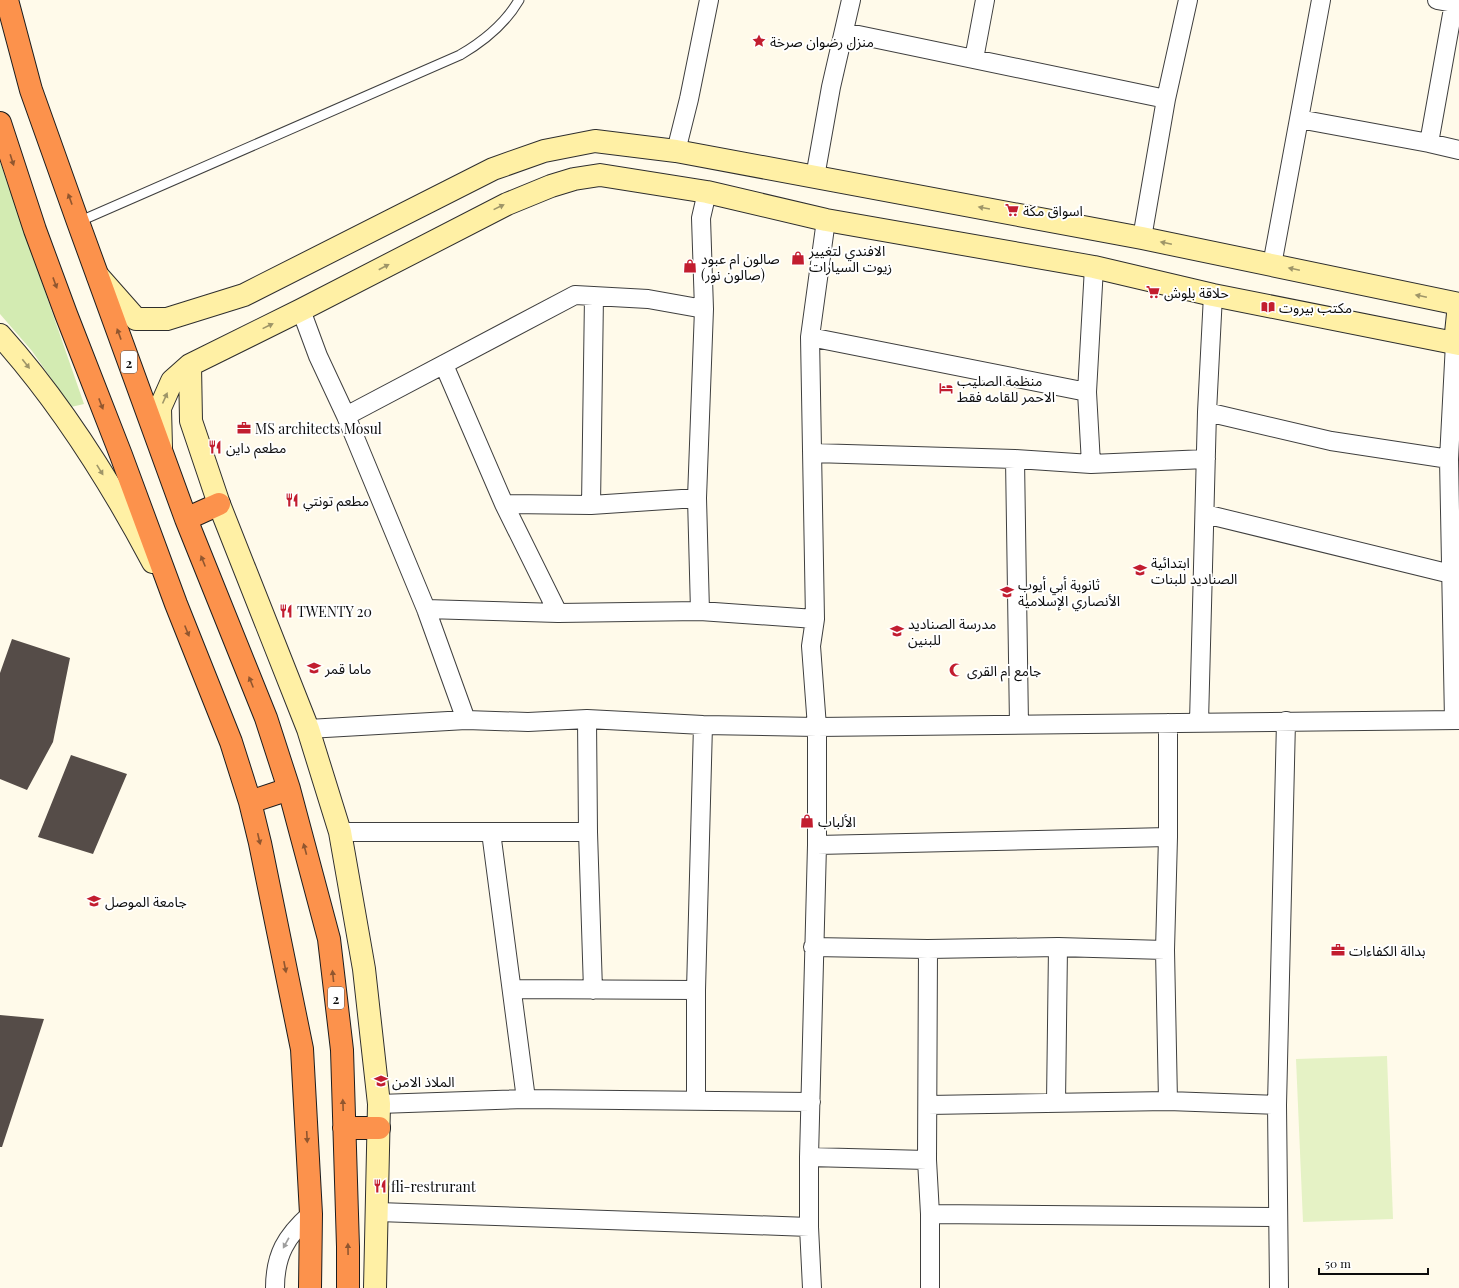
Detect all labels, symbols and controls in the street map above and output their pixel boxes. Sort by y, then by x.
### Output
place label: منزل رضوان صرخة [770,32,874,51]
place icon: منزل رضوان صرخة [751,33,767,49]
one-way arrow [9,154,15,166]
one-way arrow [66,192,72,204]
place label: اسواق مكة [1023,201,1083,220]
supermarket icon: اسواق مكة [1004,202,1020,218]
one-way arrow [494,204,505,210]
one-way arrow [977,205,990,211]
one-way arrow [1160,239,1173,245]
place label: الافندي لتغيير زيوت السيارات [808,241,892,276]
place label: صالون ام عبود (صالون نور) [701,249,780,284]
shop icon: الافندي لتغيير زيوت السيارات [790,250,806,266]
shop icon: صالون ام عبود (صالون نور) [682,258,698,274]
one-way arrow [378,264,389,270]
one-way arrow [1287,266,1300,272]
one-way arrow [52,277,58,289]
place label: حلاقة بلوش [1164,283,1229,302]
supermarket icon: حلاقة بلوش [1145,284,1161,300]
one-way arrow [1415,293,1427,299]
place label: مكتب بيروت [1279,298,1352,317]
library icon: مكتب بيروت [1260,299,1276,315]
one-way arrow [262,323,274,329]
one-way arrow [115,328,121,340]
road number: 2 [121,351,137,373]
one-way arrow [21,359,30,370]
place label: منظمة الصليب الاحمر للقامه فقط [957,371,1055,406]
hotel icon: منظمة الصليب الاحمر للقامه فقط [938,380,954,396]
one-way arrow [162,392,168,404]
one-way arrow [99,399,105,411]
place label: MS architects Mosul [255,419,382,438]
office icon: MS architects Mosul [236,420,252,436]
place label: مطعم داين [226,438,286,459]
restaurant icon: مطعم داين [207,439,223,455]
one-way arrow [97,464,104,476]
place label: مطعم تونتي [303,491,369,512]
restaurant icon: مطعم تونتي [284,492,300,508]
place label: ابتدائية الصناديد للبنات [1151,553,1237,588]
one-way arrow [199,555,205,567]
school or university icon: ابتدائية الصناديد للبنات [1132,562,1148,578]
place label: ثانوية أبي أيوب الأنصاري الإسلامية [1018,575,1120,612]
school or university icon: ثانوية أبي أيوب الأنصاري الإسلامية [999,584,1015,600]
place label: TWENTY 20 [297,602,372,621]
restaurant icon: TWENTY 20 [278,603,294,619]
place label: مدرسة الصناديد للبنين [908,614,996,649]
school or university icon: مدرسة الصناديد للبنين [889,623,905,639]
one-way arrow [184,625,190,637]
place label: ماما قمر [324,659,371,678]
school or university icon: ماما قمر [306,660,322,676]
place label: جامع ام القرى [967,661,1041,682]
mosque icon: جامع ام القرى [948,662,964,678]
one-way arrow [248,675,254,687]
place label: الألباب [818,812,856,831]
shop icon: الألباب [799,813,815,829]
one-way arrow [257,833,263,846]
one-way arrow [302,843,308,855]
place label: جامعة الموصل [105,892,187,911]
school or university icon: جامعة الموصل [86,893,102,909]
place label: بدالة الكفاءات [1349,941,1426,960]
office icon: بدالة الكفاءات [1330,942,1346,958]
one-way arrow [283,961,289,973]
one-way arrow [330,970,336,982]
road number: 2 [328,987,344,1009]
place label: الملاذ الامن [392,1072,455,1091]
school or university icon: الملاذ الامن [373,1073,389,1089]
one-way arrow [340,1098,346,1111]
one-way arrow [304,1131,310,1144]
place label: fli-restrurant [391,1177,477,1196]
restaurant icon: fli-restrurant [372,1178,388,1194]
one-way arrow [282,1238,289,1249]
one-way arrow [345,1242,351,1255]
scale bar [1319,1250,1428,1276]
text: 50 m [1325,1255,1351,1271]

